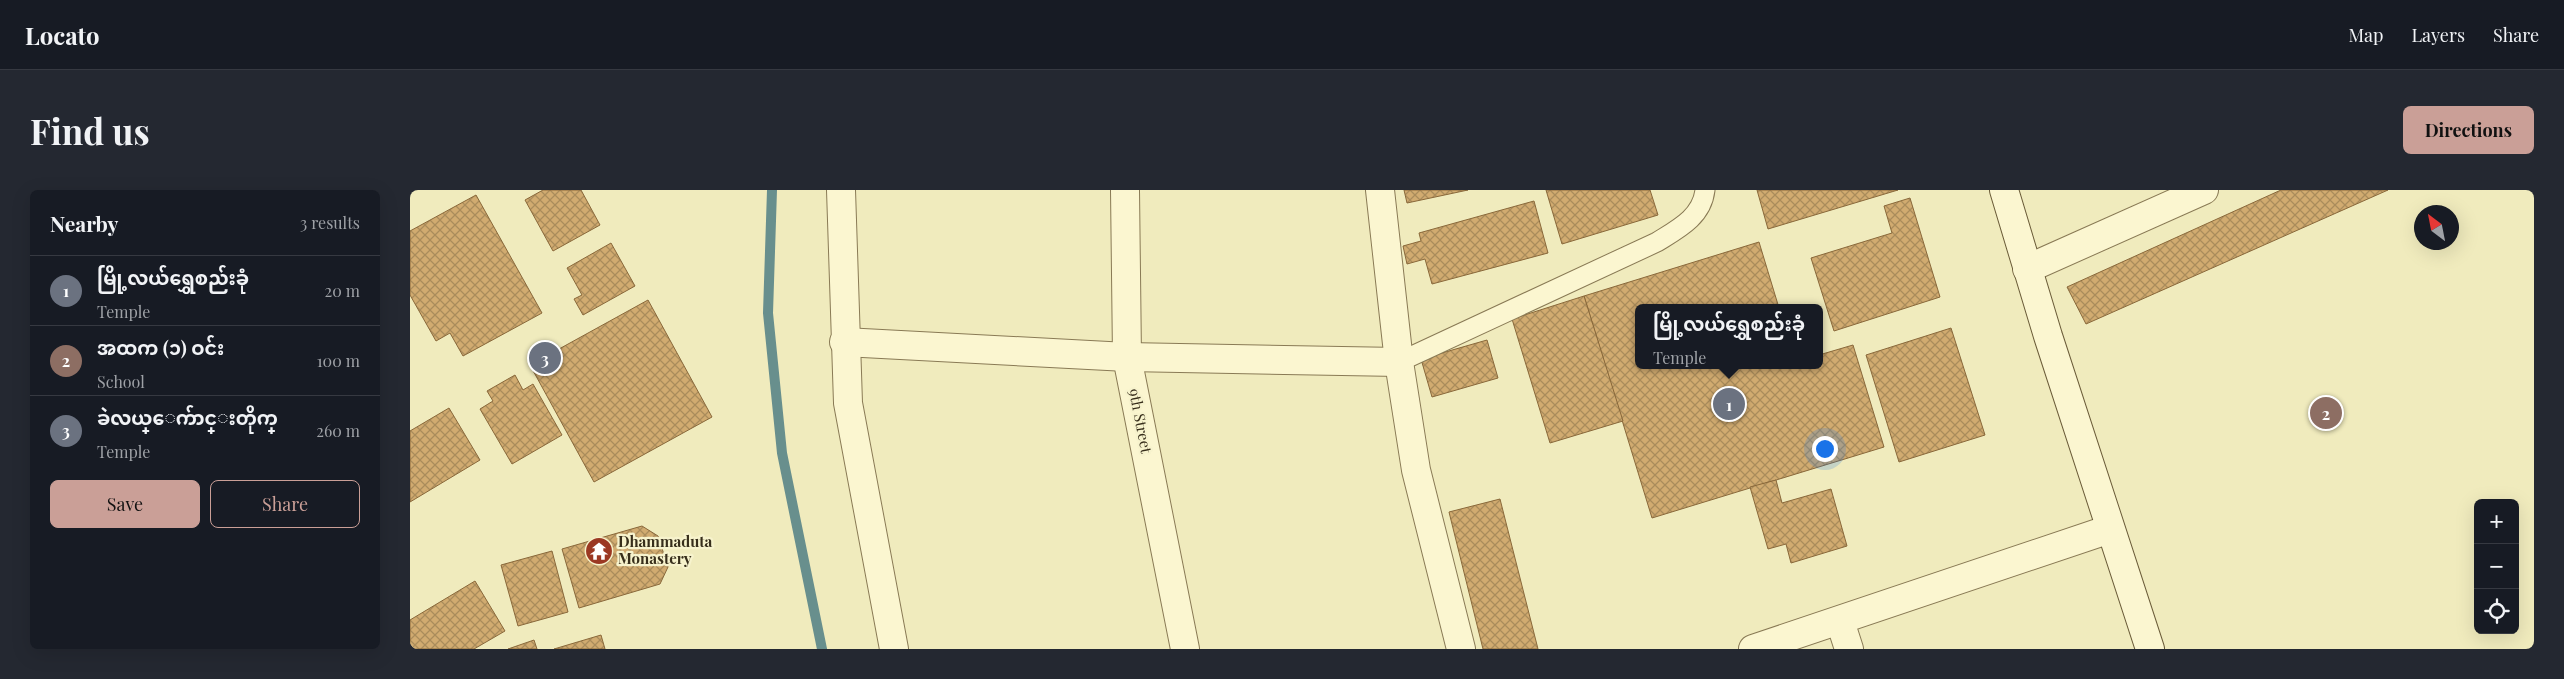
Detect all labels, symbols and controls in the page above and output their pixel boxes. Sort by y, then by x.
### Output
text: Locato [25,19,99,51]
text: Map [2348,23,2383,47]
text: Layers [2411,23,2465,47]
text: Share [2493,23,2539,47]
button: Directions [2403,106,2534,154]
text: Find us [30,107,150,154]
north arrow [2414,205,2459,250]
text: Nearby [50,209,119,237]
text: 3 results [300,212,360,233]
text: မြို့လယ်ရွှေစည်းခုံ [97,264,249,290]
text: 1 [63,280,69,301]
text: 20 m [325,280,360,301]
text: Temple [97,301,150,322]
popup [1635,304,1823,369]
text: မြို့လယ်ရွှေစည်းခုံ [1653,310,1805,336]
text: အထက (၁) ဝင်း [97,334,224,360]
pin: 3 [529,339,561,377]
text: Temple [1653,347,1706,368]
text: 2 [62,350,70,371]
text: 100 m [317,350,360,371]
text: School [97,371,145,392]
pin: 1 [1713,385,1745,423]
street label: 9th Street [1125,387,1157,456]
pin: 2 [2310,394,2342,432]
text: ခဲလယ္ေက်ာင္းတိုက္ [97,404,278,430]
text: 3 [62,420,70,441]
text: 260 m [316,420,360,441]
your location [1812,436,1838,462]
text: Temple [97,441,150,462]
button: Save [50,480,200,528]
button: Share [210,480,360,528]
map controls [2474,499,2519,634]
button: + [2474,499,2519,544]
place label: Dhammaduta Monastery [618,531,713,568]
temple icon: Dhammaduta Monastery [584,536,614,566]
button: − [2474,544,2519,589]
button: locate [2474,589,2519,634]

